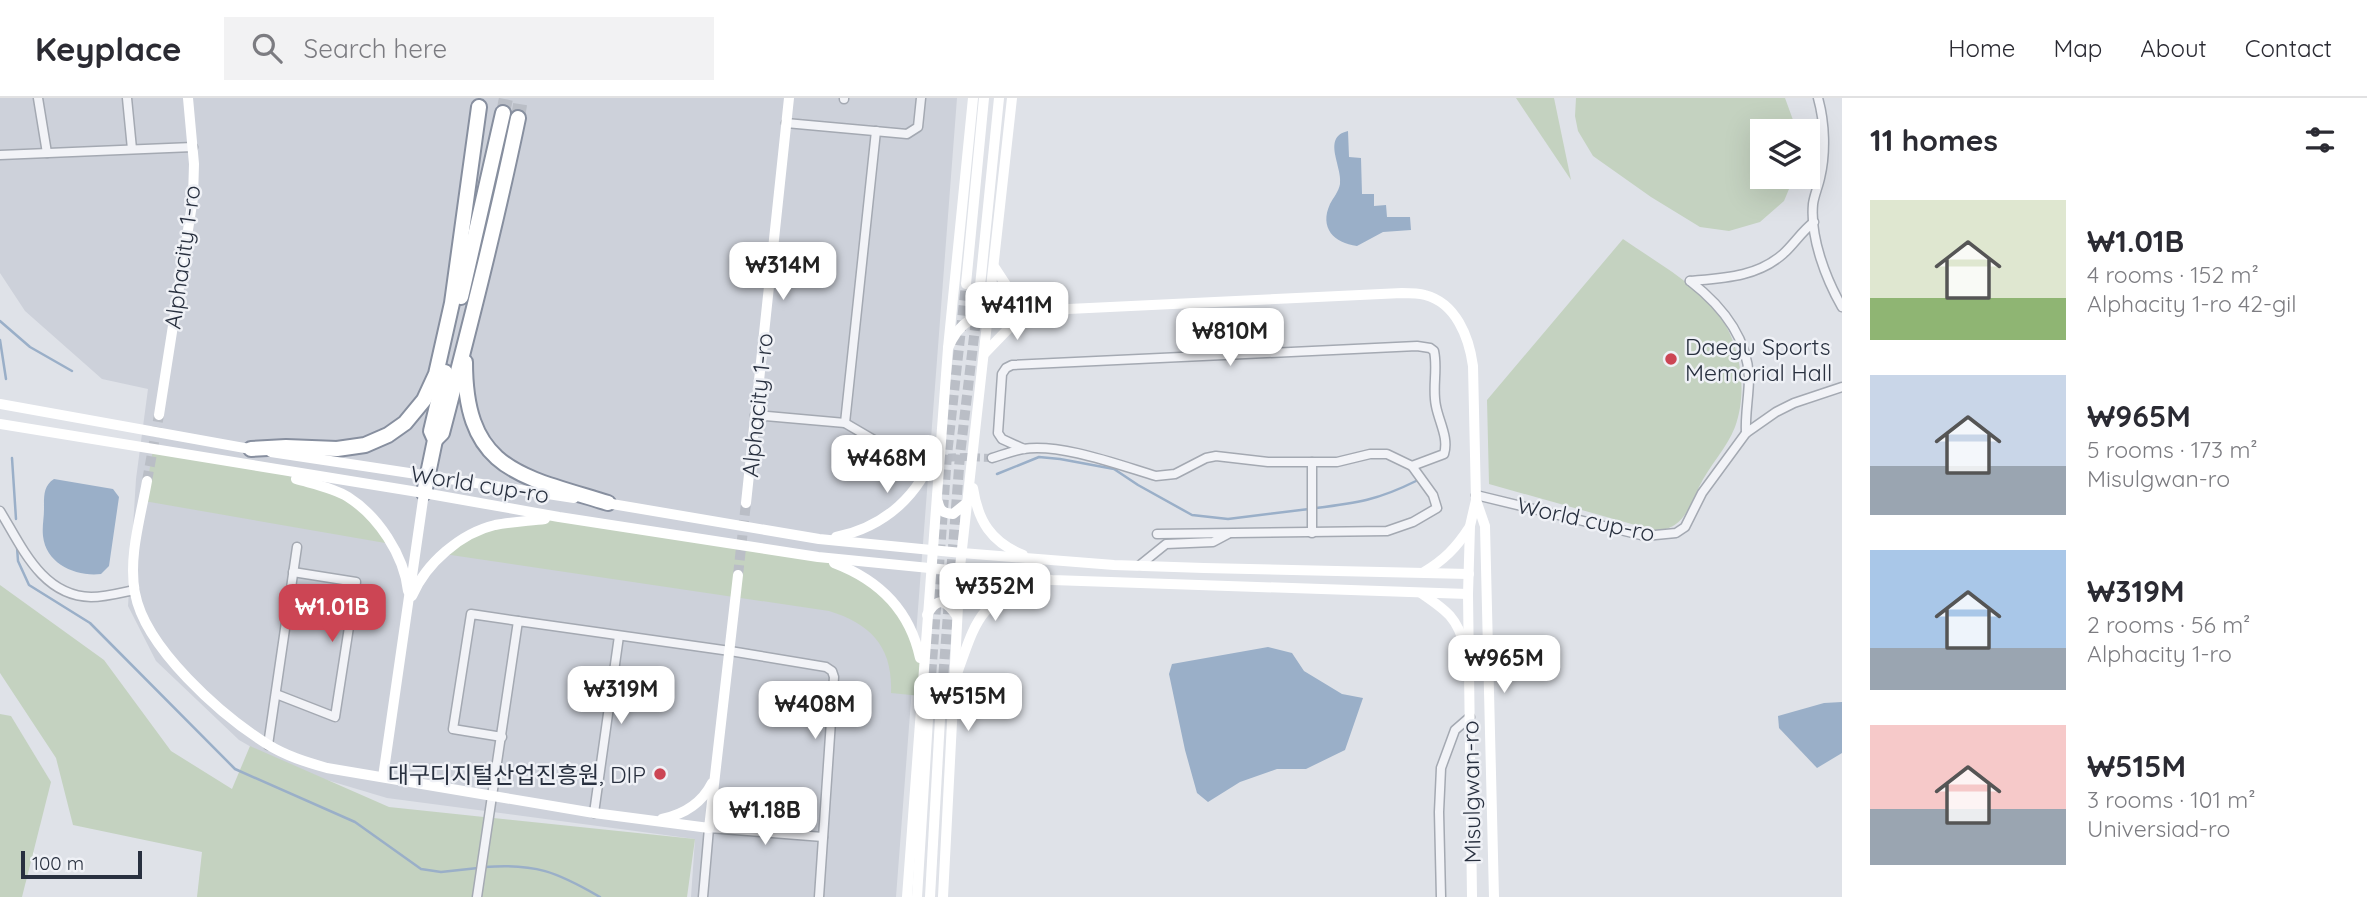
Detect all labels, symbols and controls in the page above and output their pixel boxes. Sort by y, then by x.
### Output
search box [224,17,714,80]
text: Keyplace [35,28,182,69]
icon: search [248,29,286,67]
text: Search here [304,32,447,65]
text: Home [1948,33,2015,63]
text: Map [2053,33,2102,63]
text: About [2140,33,2207,63]
text: Contact [2245,33,2332,63]
map controls [1750,119,1820,189]
button: layers [1750,119,1820,189]
text: 11 homes [1870,121,1998,159]
icon: filters [2301,121,2339,159]
street label: Alphacity 1-ro [158,183,206,331]
text: ₩1.01B [2087,222,2184,260]
icon: home [1926,228,2010,312]
pin: ₩314M [734,242,832,302]
text: ₩314M [745,250,821,279]
text: 4 rooms · 152 m² [2087,260,2259,289]
pin: ₩411M [968,282,1066,342]
text: Alphacity 1-ro 42-gil [2087,289,2296,318]
text: ₩411M [981,290,1053,319]
pin: ₩810M [1181,308,1279,368]
text: ₩810M [1192,316,1268,345]
street label: Alphacity 1-ro [735,331,779,479]
place label: Daegu Sports Memorial Hall [1685,332,1832,387]
marker: Daegu Sports Memorial Hall [1663,351,1679,367]
text: ₩965M [2087,397,2191,435]
icon: home [1926,403,2010,487]
text: 5 rooms · 173 m² [2087,435,2258,464]
pin: ₩468M [838,436,936,495]
text: ₩468M [847,443,927,472]
street label: World cup-ro [409,459,551,509]
text: Misulgwan-ro [2087,464,2230,493]
street label: World cup-ro [1514,490,1658,548]
pin: ₩352M [946,564,1044,623]
text: ₩352M [955,571,1035,600]
text: ₩319M [2087,572,2185,610]
icon: home [1926,578,2010,662]
pin: ₩1.01B [275,584,389,644]
text: ₩1.01B [295,592,369,621]
text: 2 rooms · 56 m² [2087,610,2250,639]
pin: ₩965M [1455,636,1553,695]
text: Alphacity 1-ro [2087,639,2232,668]
text: ₩965M [1464,643,1544,672]
pin: ₩319M [572,666,670,726]
text: ₩319M [584,674,658,703]
pin: ₩515M [919,674,1017,733]
text: ₩515M [930,681,1006,710]
pin: ₩408M [766,682,864,741]
text: ₩408M [775,689,855,718]
street label: Misulgwan-ro [1455,720,1487,864]
text: ₩515M [2087,747,2186,785]
icon: home [1926,753,2010,837]
place label: 대구디지털산업진흥원, DIP [388,760,646,789]
marker: 대구디지털산업진흥원, DIP [652,766,668,782]
text: 3 rooms · 101 m² [2087,785,2256,814]
pin: ₩1.18B [708,788,822,847]
text: ₩1.18B [729,795,801,824]
text: Universiad-ro [2087,814,2230,843]
scale bar [21,848,142,880]
text: 100 m [32,851,84,875]

